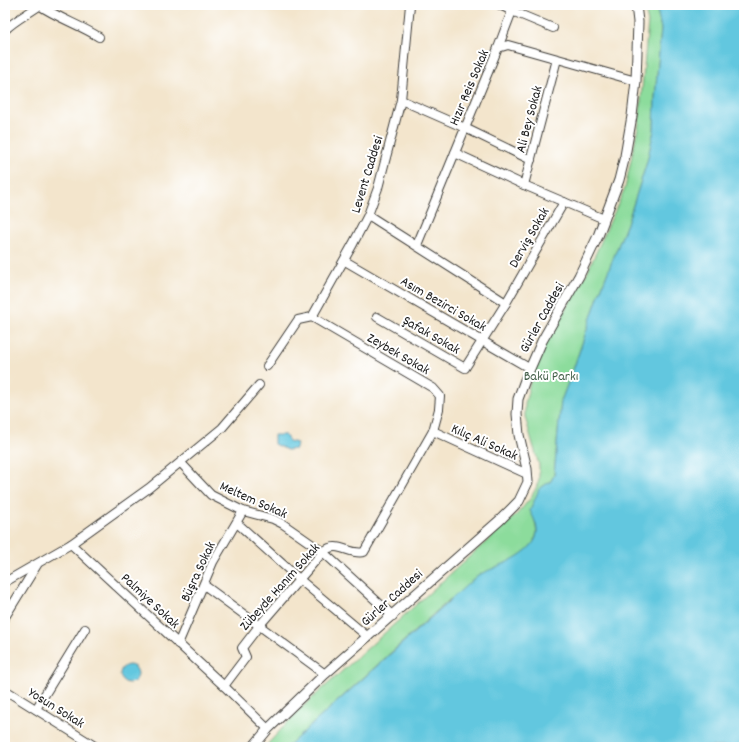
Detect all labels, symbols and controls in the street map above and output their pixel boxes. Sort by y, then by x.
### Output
street label: Hızır Reis Sokak [445,46,495,129]
street label: Ali Bey Sokak [511,83,549,155]
street label: Levent Caddesi [347,133,389,216]
street label: Derviş Sokak [504,204,555,272]
street label: Asım Bezirci Sokak [396,272,490,338]
street label: Gürler Caddesi [515,279,570,357]
street label: Şafak Sokak [399,311,464,360]
street label: Zeybek Sokak [363,329,433,381]
park label: Bakü Parkı [524,367,578,387]
street label: Kılıç Ali Sokak [448,419,521,467]
street label: Meltem Sokak [216,477,291,525]
street label: Büşra Sokak [176,538,222,605]
street label: Zübeyde Hanım Sokak [236,539,326,636]
street label: Gürler Caddesi [357,565,428,632]
street label: Palmiye Sokak [116,569,184,634]
street label: Yosun Sokak [24,683,88,734]

